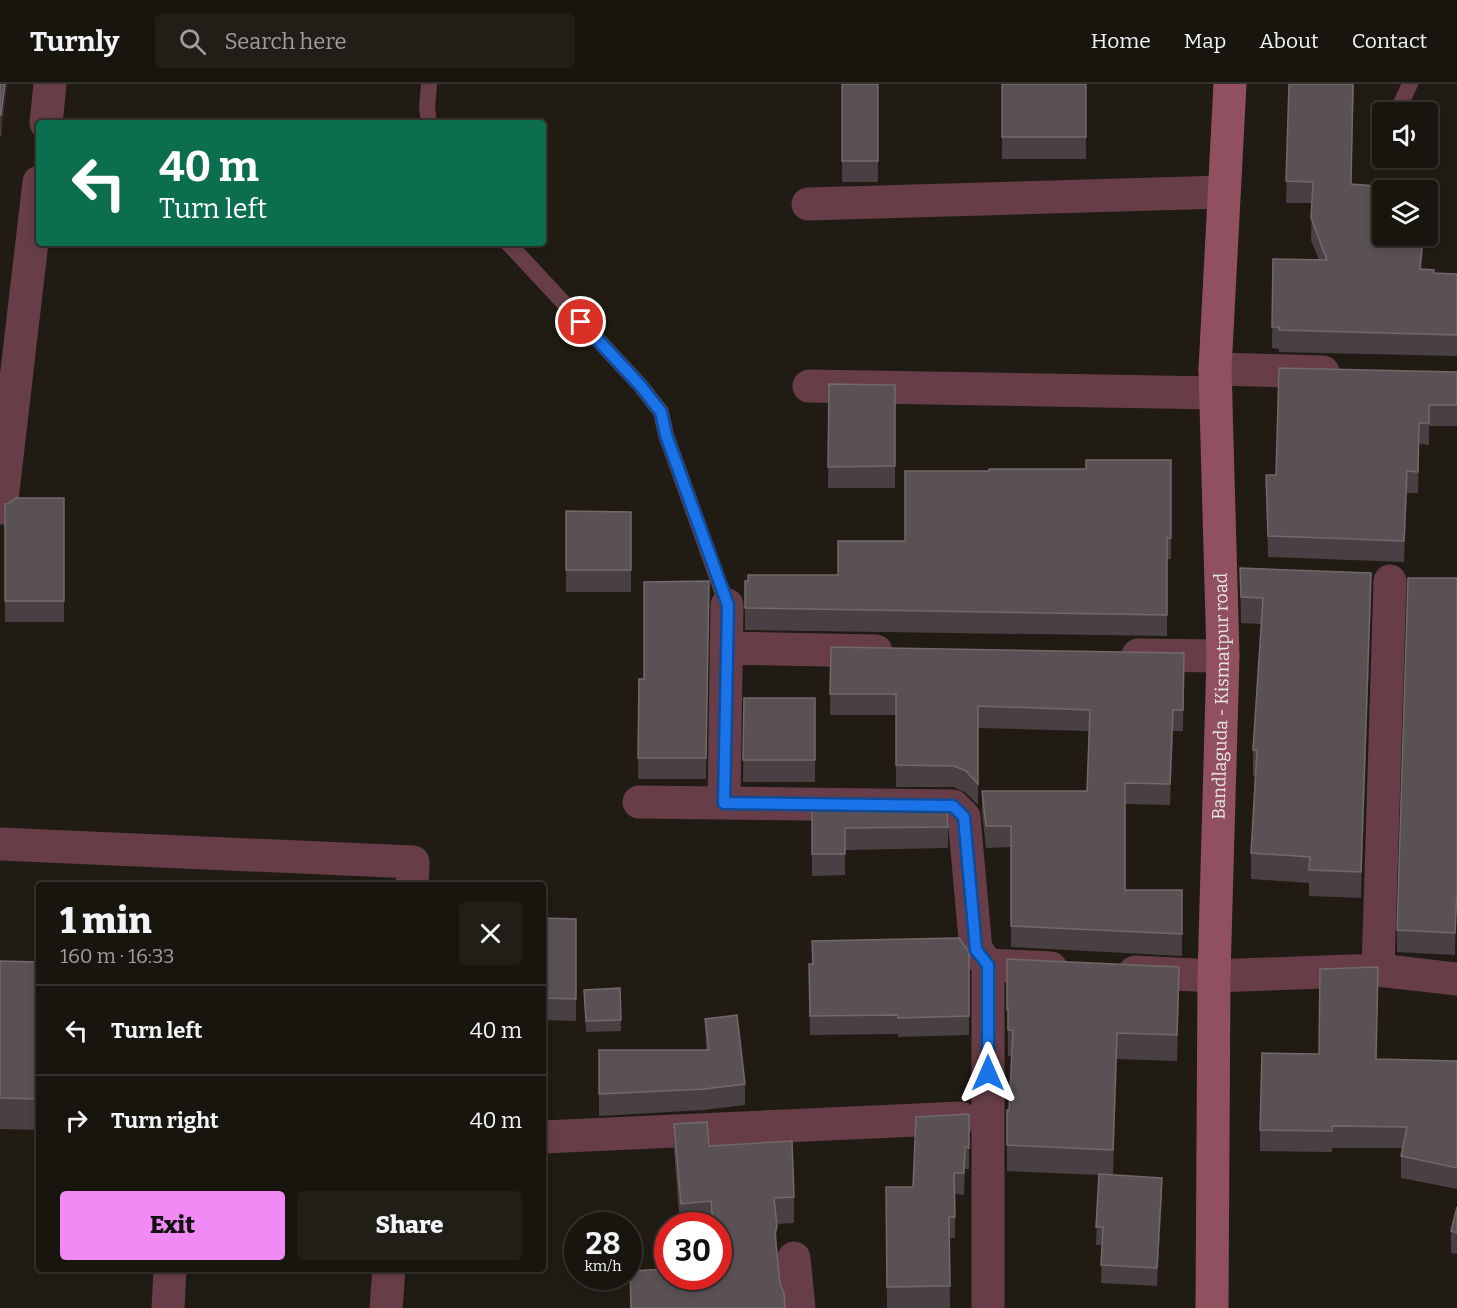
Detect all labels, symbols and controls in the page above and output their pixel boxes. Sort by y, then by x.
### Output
search box [155,14,575,68]
text: Turnly [30,25,119,58]
icon: search [176,25,209,58]
text: Search here [224,28,347,55]
text: Home [1091,28,1151,54]
text: Map [1184,28,1226,54]
text: About [1259,28,1319,54]
text: Contact [1352,28,1427,54]
map controls [1372,102,1438,246]
button: sound [1372,102,1438,168]
text: 40 m [159,142,259,192]
icon: left [60,144,138,222]
button: layers [1372,180,1438,246]
text: Turn left [159,193,267,225]
pin [555,296,606,347]
icon: arrive [564,305,597,338]
street label: Bandlaguda - Kismatpur road [1207,572,1234,820]
text: 1 min [60,899,152,943]
button: close [459,902,522,965]
text: 160 m · 16:33 [60,944,175,968]
icon: left [60,1014,93,1047]
text: Turn left [111,1017,203,1044]
text: 40 m [470,1017,522,1044]
position arrow [956,1041,1020,1105]
icon: right [60,1104,93,1137]
text: Turn right [111,1107,219,1134]
text: 40 m [470,1107,522,1134]
button: Exit [60,1191,285,1260]
button: Share [297,1191,522,1260]
speed limit sign: 30 [654,1212,732,1290]
text: 28 [586,1226,620,1262]
text: km/h [584,1257,622,1275]

